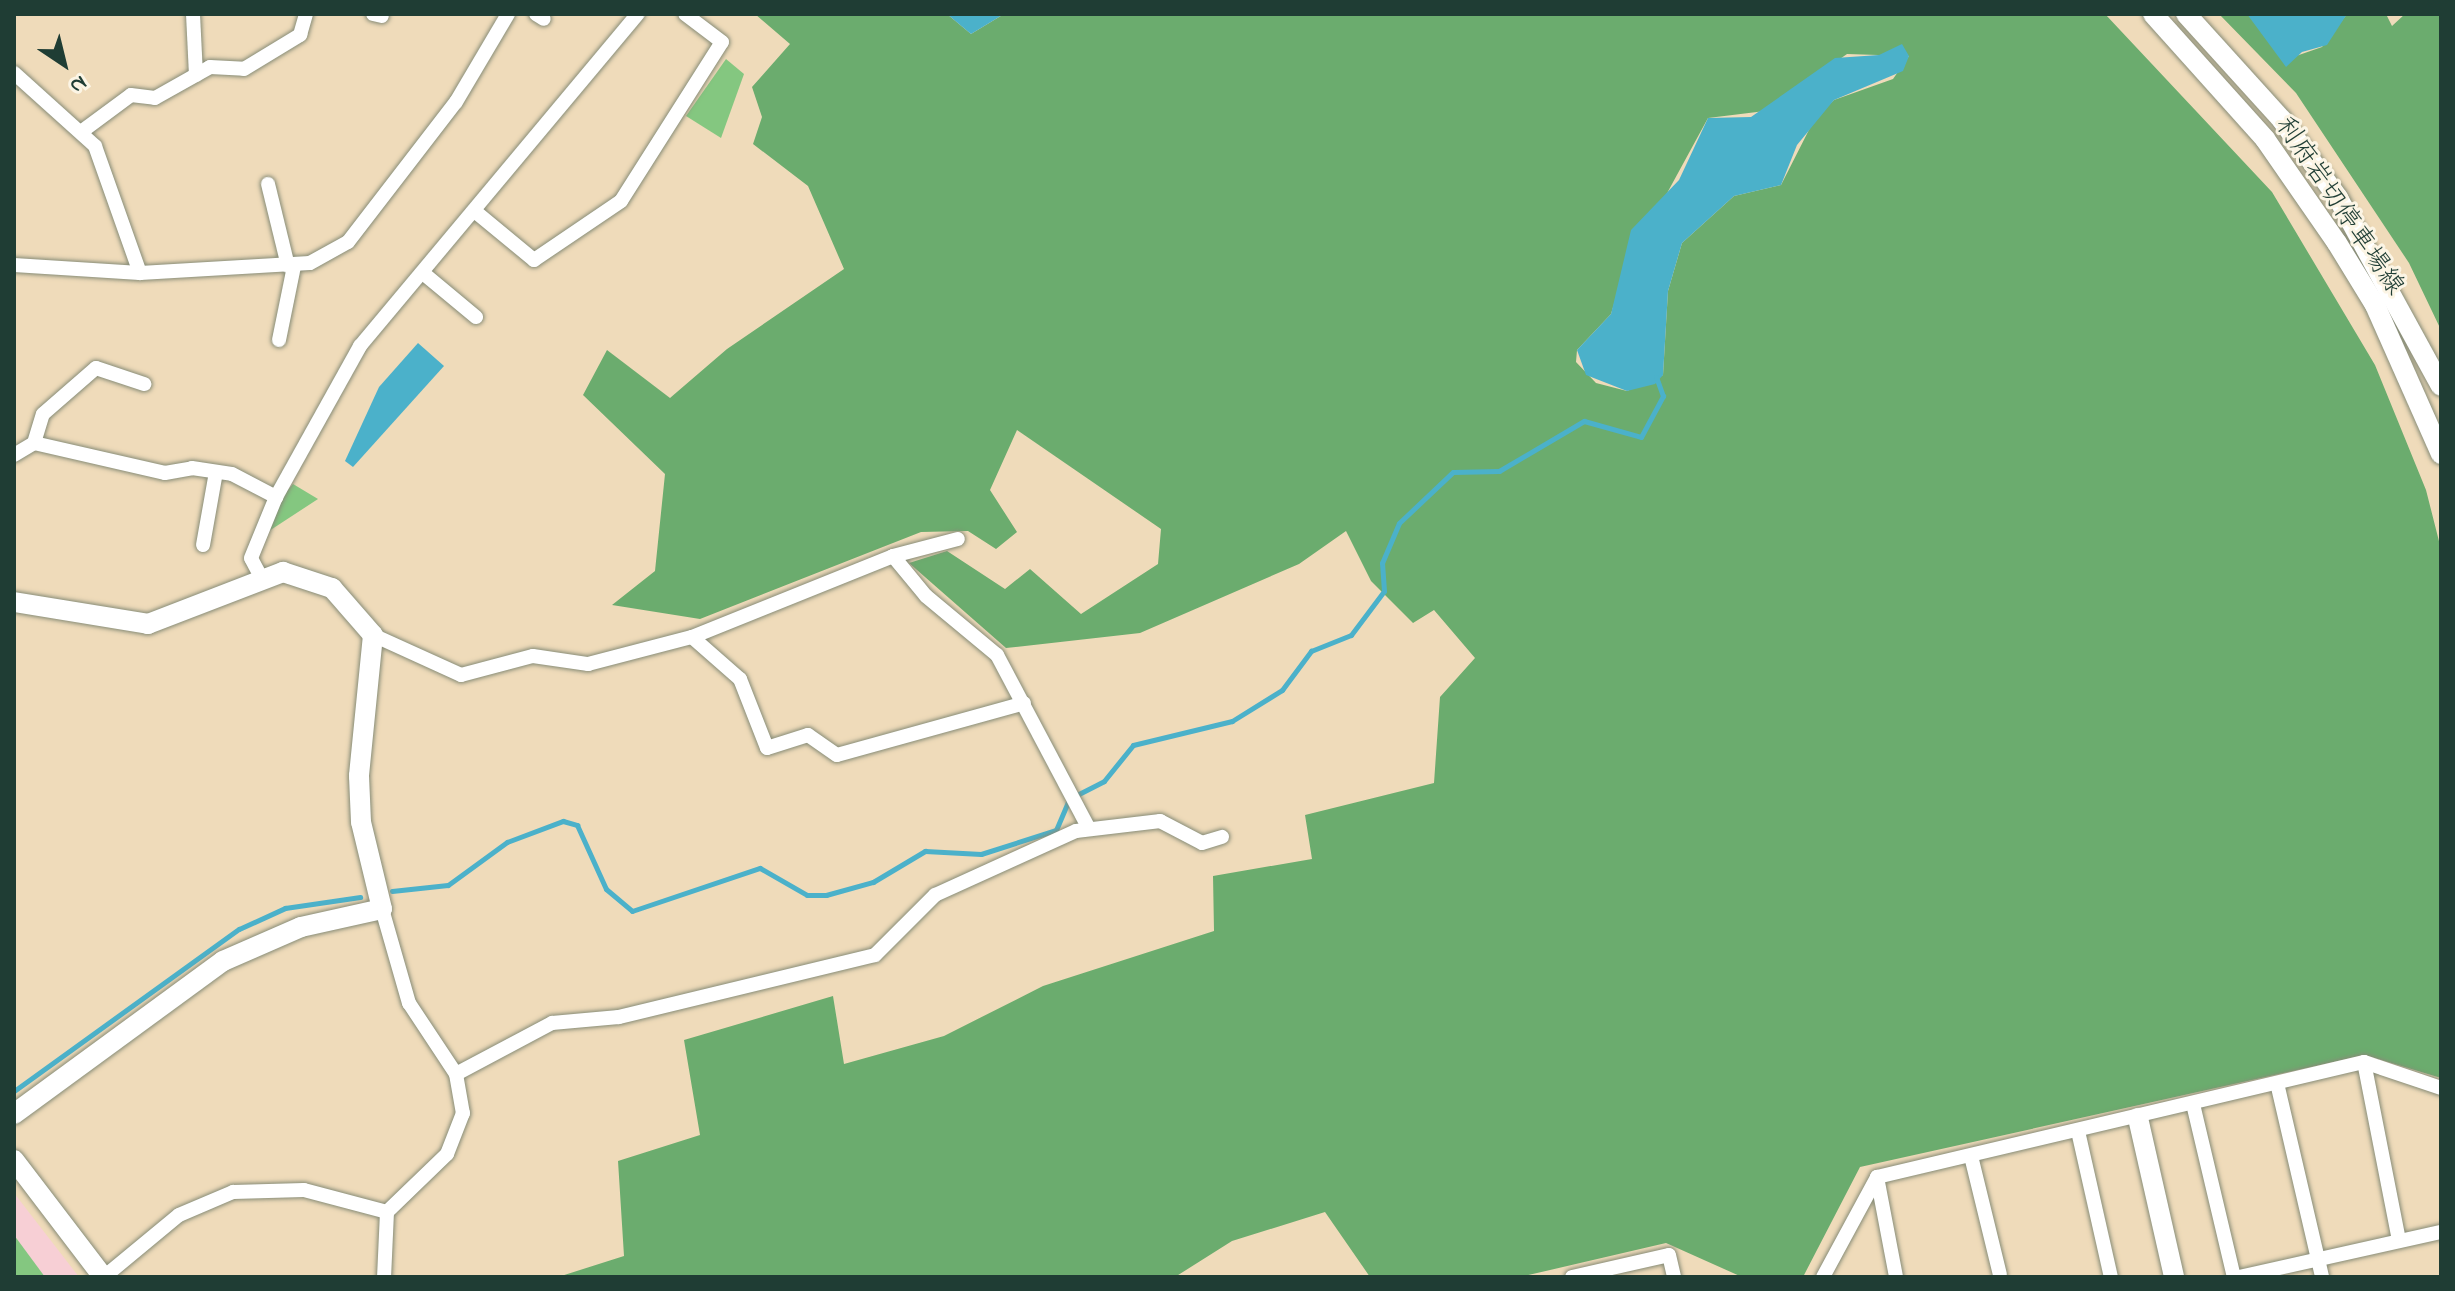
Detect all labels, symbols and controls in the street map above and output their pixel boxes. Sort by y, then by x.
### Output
north arrow [24,24,104,104]
text: N [63,66,93,101]
street label: 利府岩切停車場線 [2267,112,2409,302]

